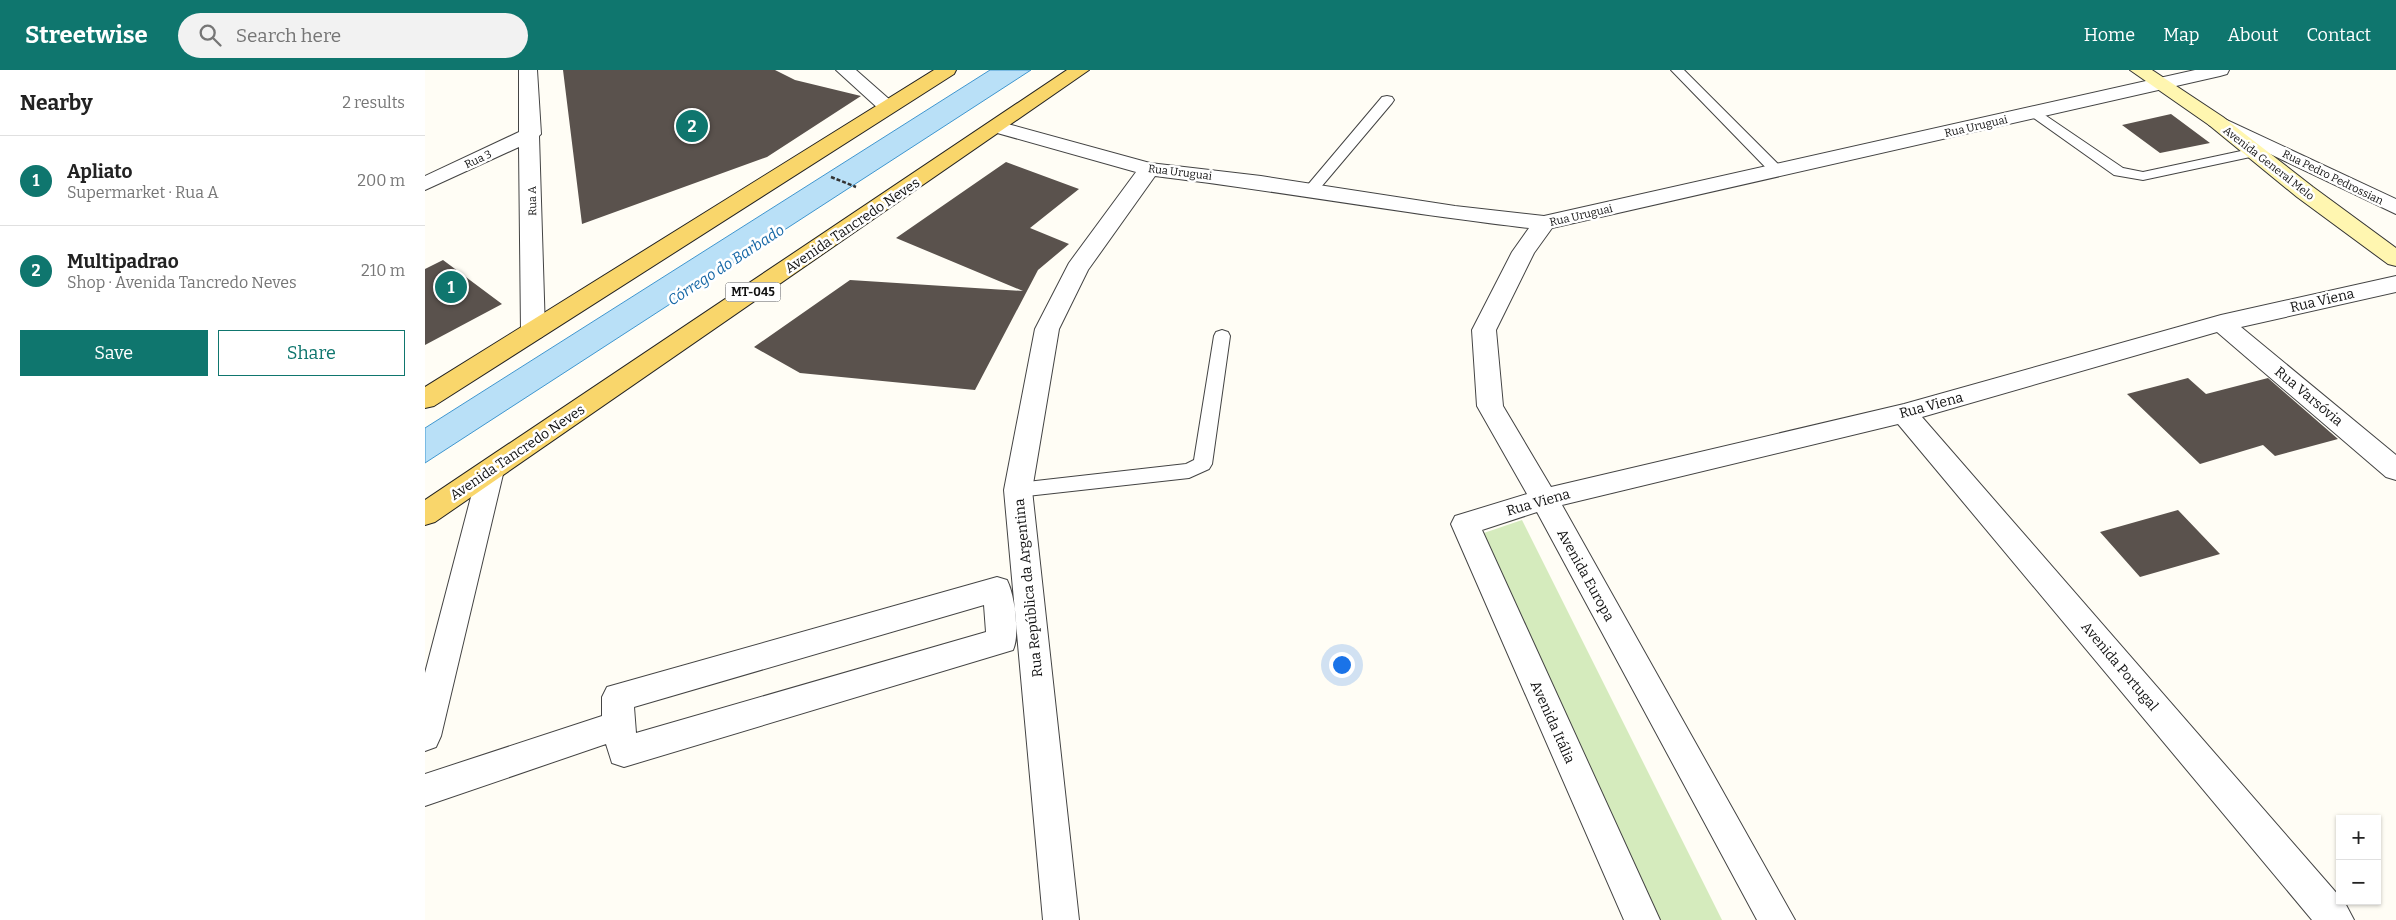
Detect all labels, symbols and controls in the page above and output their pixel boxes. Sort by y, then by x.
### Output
search box [178,13,528,58]
text: Streetwise [25,21,148,49]
icon: search [196,21,224,49]
text: Search here [236,24,341,47]
text: Home [2084,24,2135,46]
text: Map [2163,24,2199,46]
text: About [2227,24,2278,46]
text: Contact [2306,24,2371,46]
text: Nearby [20,90,93,116]
text: 2 results [342,93,405,112]
pin: 2 [676,107,708,145]
street label: Rua Uruguai [1943,113,2010,140]
street label: Avenida General Melo [2221,124,2317,203]
street label: Rua Pedro Pedrossian [2280,147,2385,208]
street label: Rua 3 [463,148,494,171]
text: Apliato [67,160,133,183]
street label: Rua Uruguai [1147,162,1213,183]
text: 1 [33,171,39,190]
text: 200 m [357,171,405,190]
street label: Avenida Tancredo Neves [782,174,923,277]
text: Supermarket · Rua A [67,183,219,202]
street label: Rua A [526,186,539,216]
street label: Rua Uruguai [1548,202,1615,229]
water label: Córrego do Barbado [664,221,788,309]
text: Multipadrao [67,250,179,273]
text: 2 [31,261,41,280]
text: 210 m [361,261,405,280]
pin: 1 [435,268,467,306]
text: Shop · Avenida Tancredo Neves [67,273,297,292]
road number: MT-045 [725,282,781,302]
street label: Rua Viena [2288,285,2356,316]
button: Save [20,330,208,376]
button: Share [218,330,405,376]
street label: Rua Varsóvia [2271,363,2346,430]
street label: Rua Viena [1897,389,1965,422]
street label: Avenida Tancredo Neves [447,401,588,504]
street label: Rua Viena [1504,485,1572,520]
street label: Rua República da Argentina [1011,497,1046,678]
street label: Avenida Europa [1553,526,1618,625]
street label: Avenida Portugal [2077,618,2162,714]
your location [1329,652,1355,678]
street label: Avenida Itália [1527,678,1579,767]
map controls [2336,815,2381,905]
button: + [2336,815,2381,860]
button: − [2336,860,2381,905]

